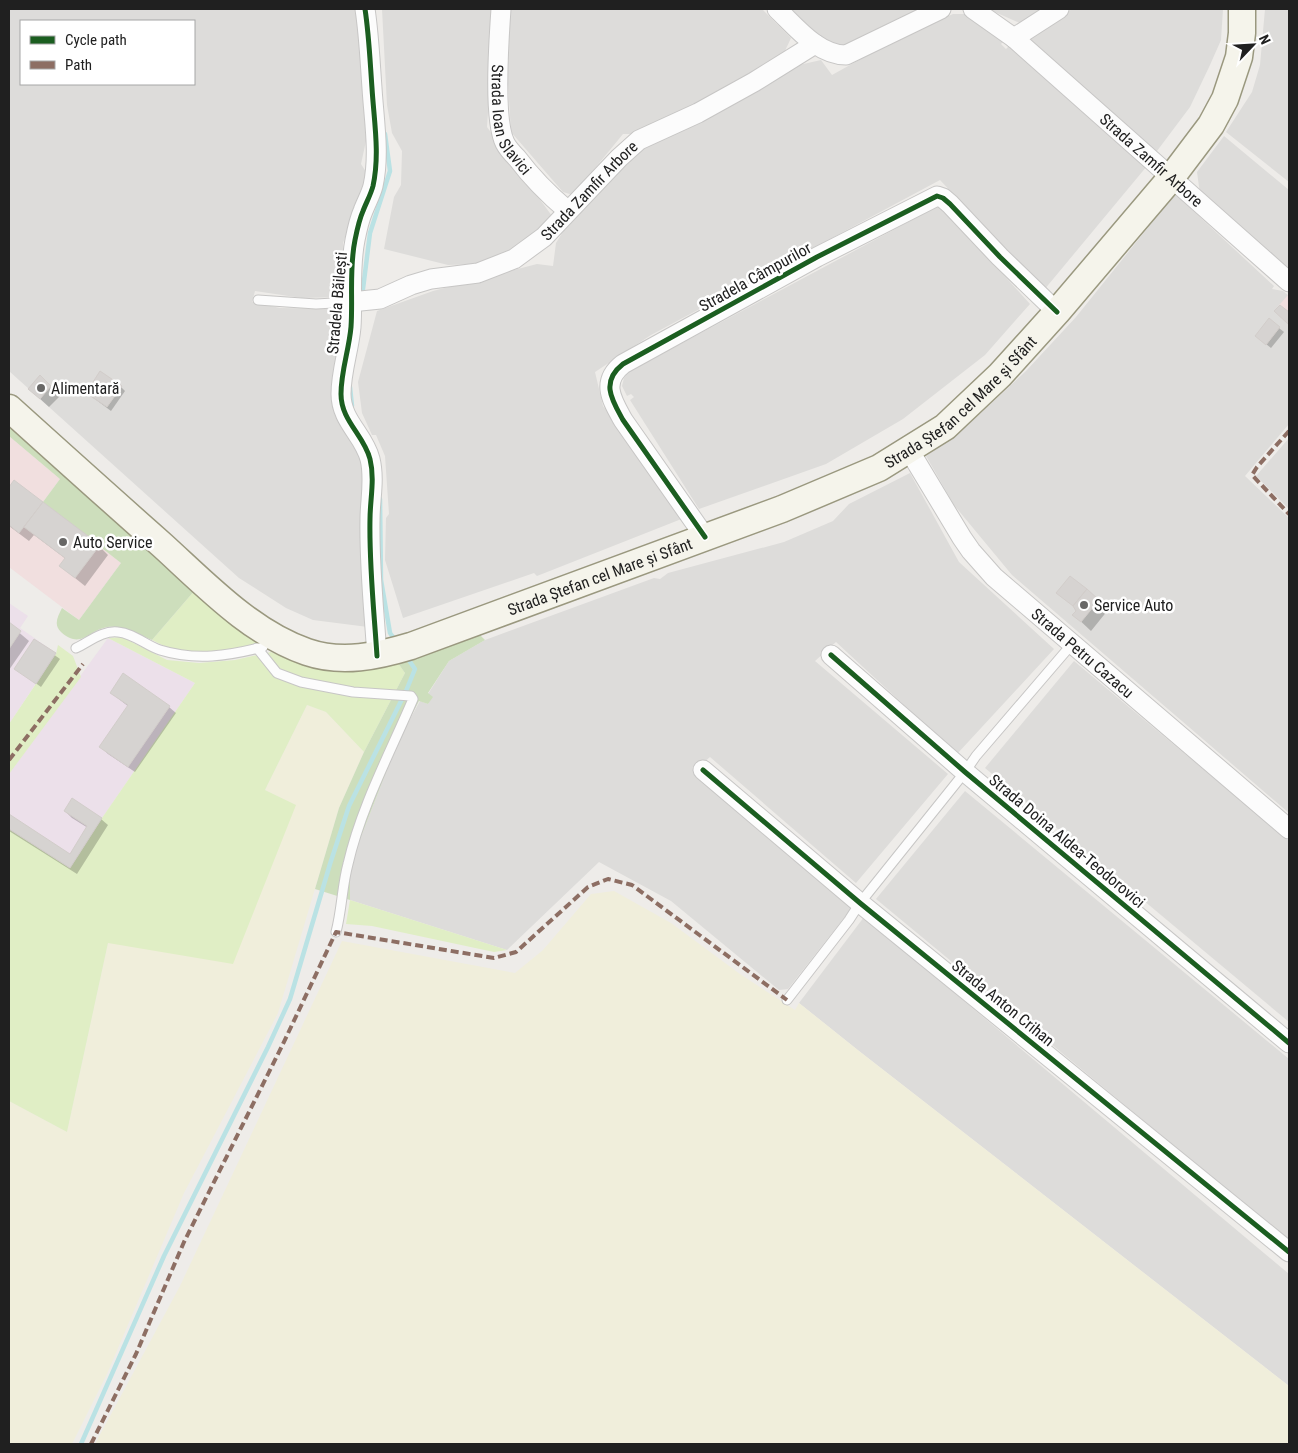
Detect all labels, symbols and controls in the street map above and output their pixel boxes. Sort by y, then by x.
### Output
legend [20,20,195,85]
north arrow [1228,20,1278,70]
text: Cycle path [65,31,127,49]
text: N [1256,32,1274,47]
text: Path [65,56,92,74]
street label: Strada Ioan Slavici [488,64,536,178]
street label: Strada Zamfir Arbore [1096,109,1207,211]
street label: Strada Zamfir Arbore [536,137,641,244]
street label: Stradela Câmpurilor [696,238,814,316]
street label: Stradela Băilești [323,251,352,355]
street label: Strada Ștefan cel Mare și Sfânt [881,332,1040,472]
place label: Alimentară [51,379,120,398]
marker: Alimentară [35,382,47,394]
place label: Auto Service [73,533,152,552]
street label: Strada Ștefan cel Mare și Sfânt [505,533,695,619]
marker: Auto Service [57,536,69,548]
place label: Service Auto [1094,596,1173,615]
marker: Service Auto [1078,599,1090,611]
street label: Strada Petru Cazacu [1028,604,1138,702]
street label: Strada Doina Aldea-Teodorovici [985,770,1149,912]
street label: Strada Anton Crihan [948,956,1058,1050]

